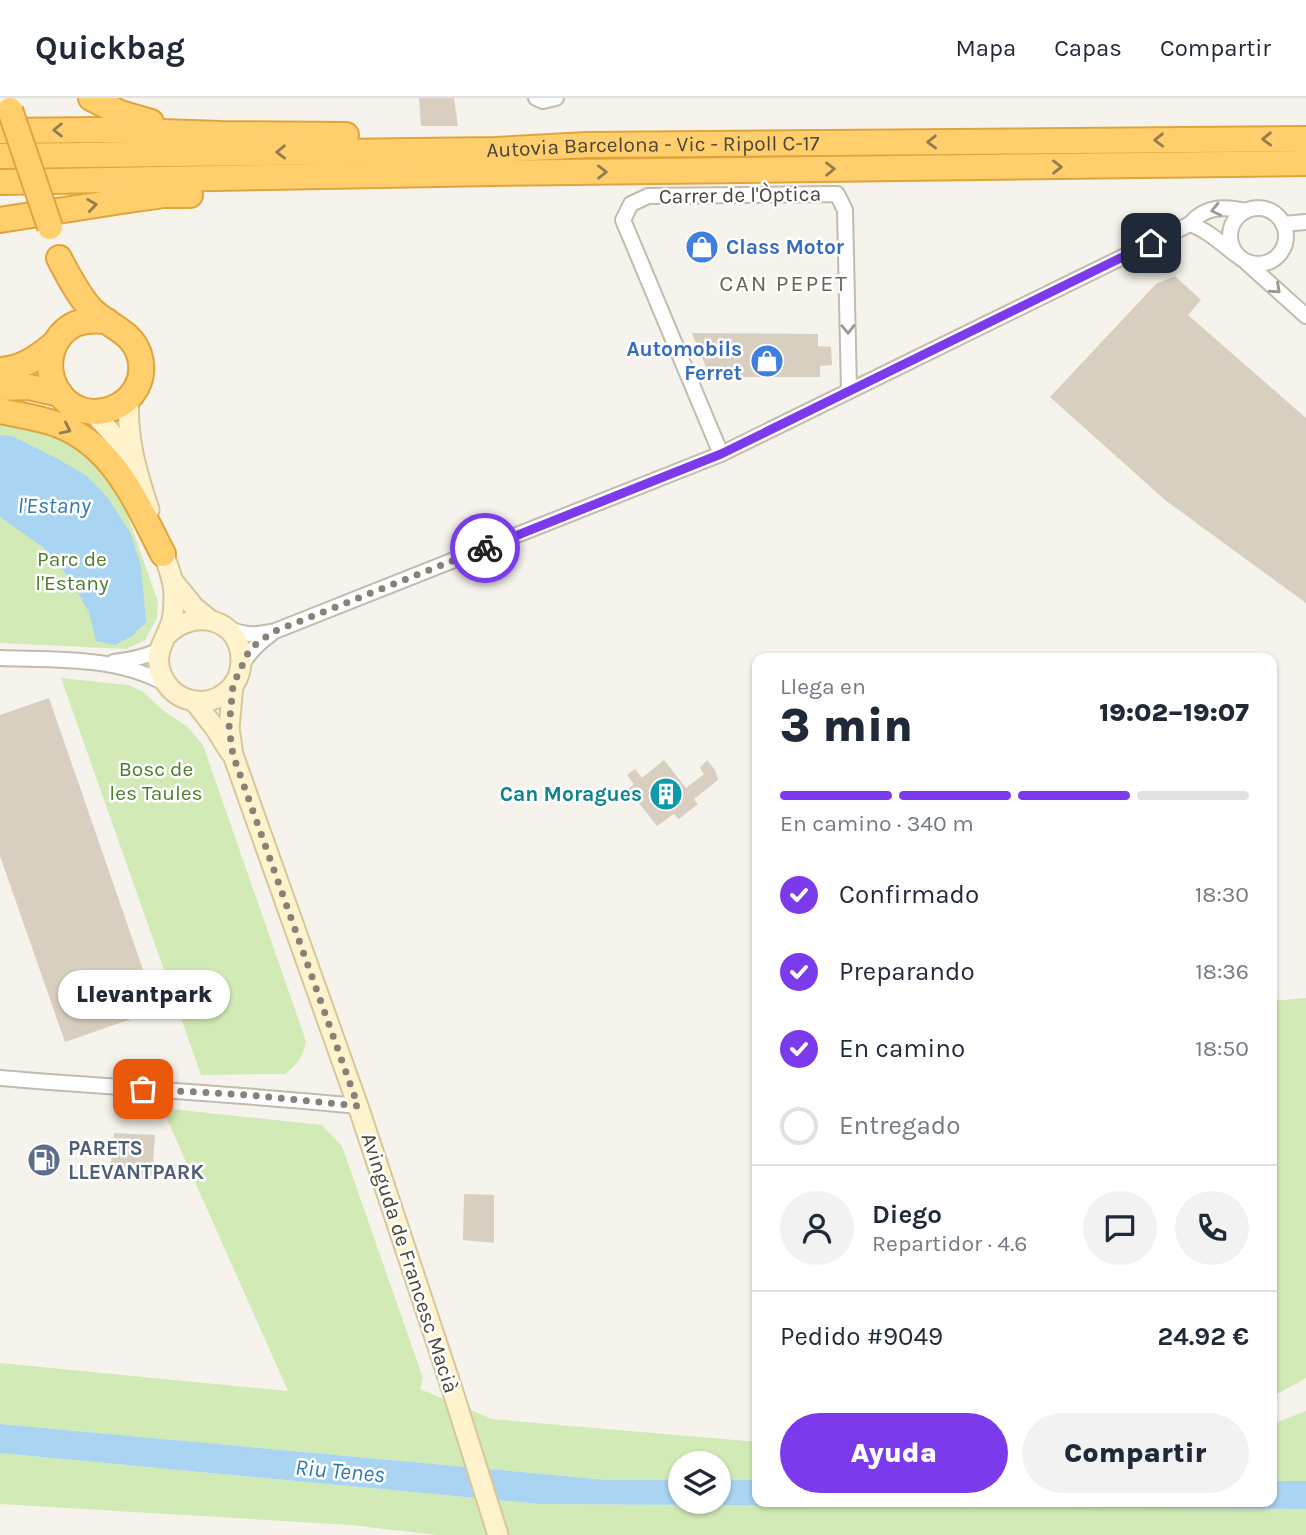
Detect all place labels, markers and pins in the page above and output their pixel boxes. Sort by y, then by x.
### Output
pin [1121,213,1181,273]
shop icon: Class Motor [683,228,721,266]
place label: Class Motor [726,235,845,259]
place label: Automobils Ferret [626,337,742,385]
shop icon: Automobils Ferret [748,342,786,380]
building icon: Can Moragues [647,775,685,813]
place label: Can Moragues [500,782,642,806]
callout: Llevantpark [57,970,229,1019]
pin [113,1059,173,1119]
place label: PARETS LLEVANTPARK [68,1136,204,1184]
fuel station icon: PARETS LLEVANTPARK [25,1141,63,1179]

